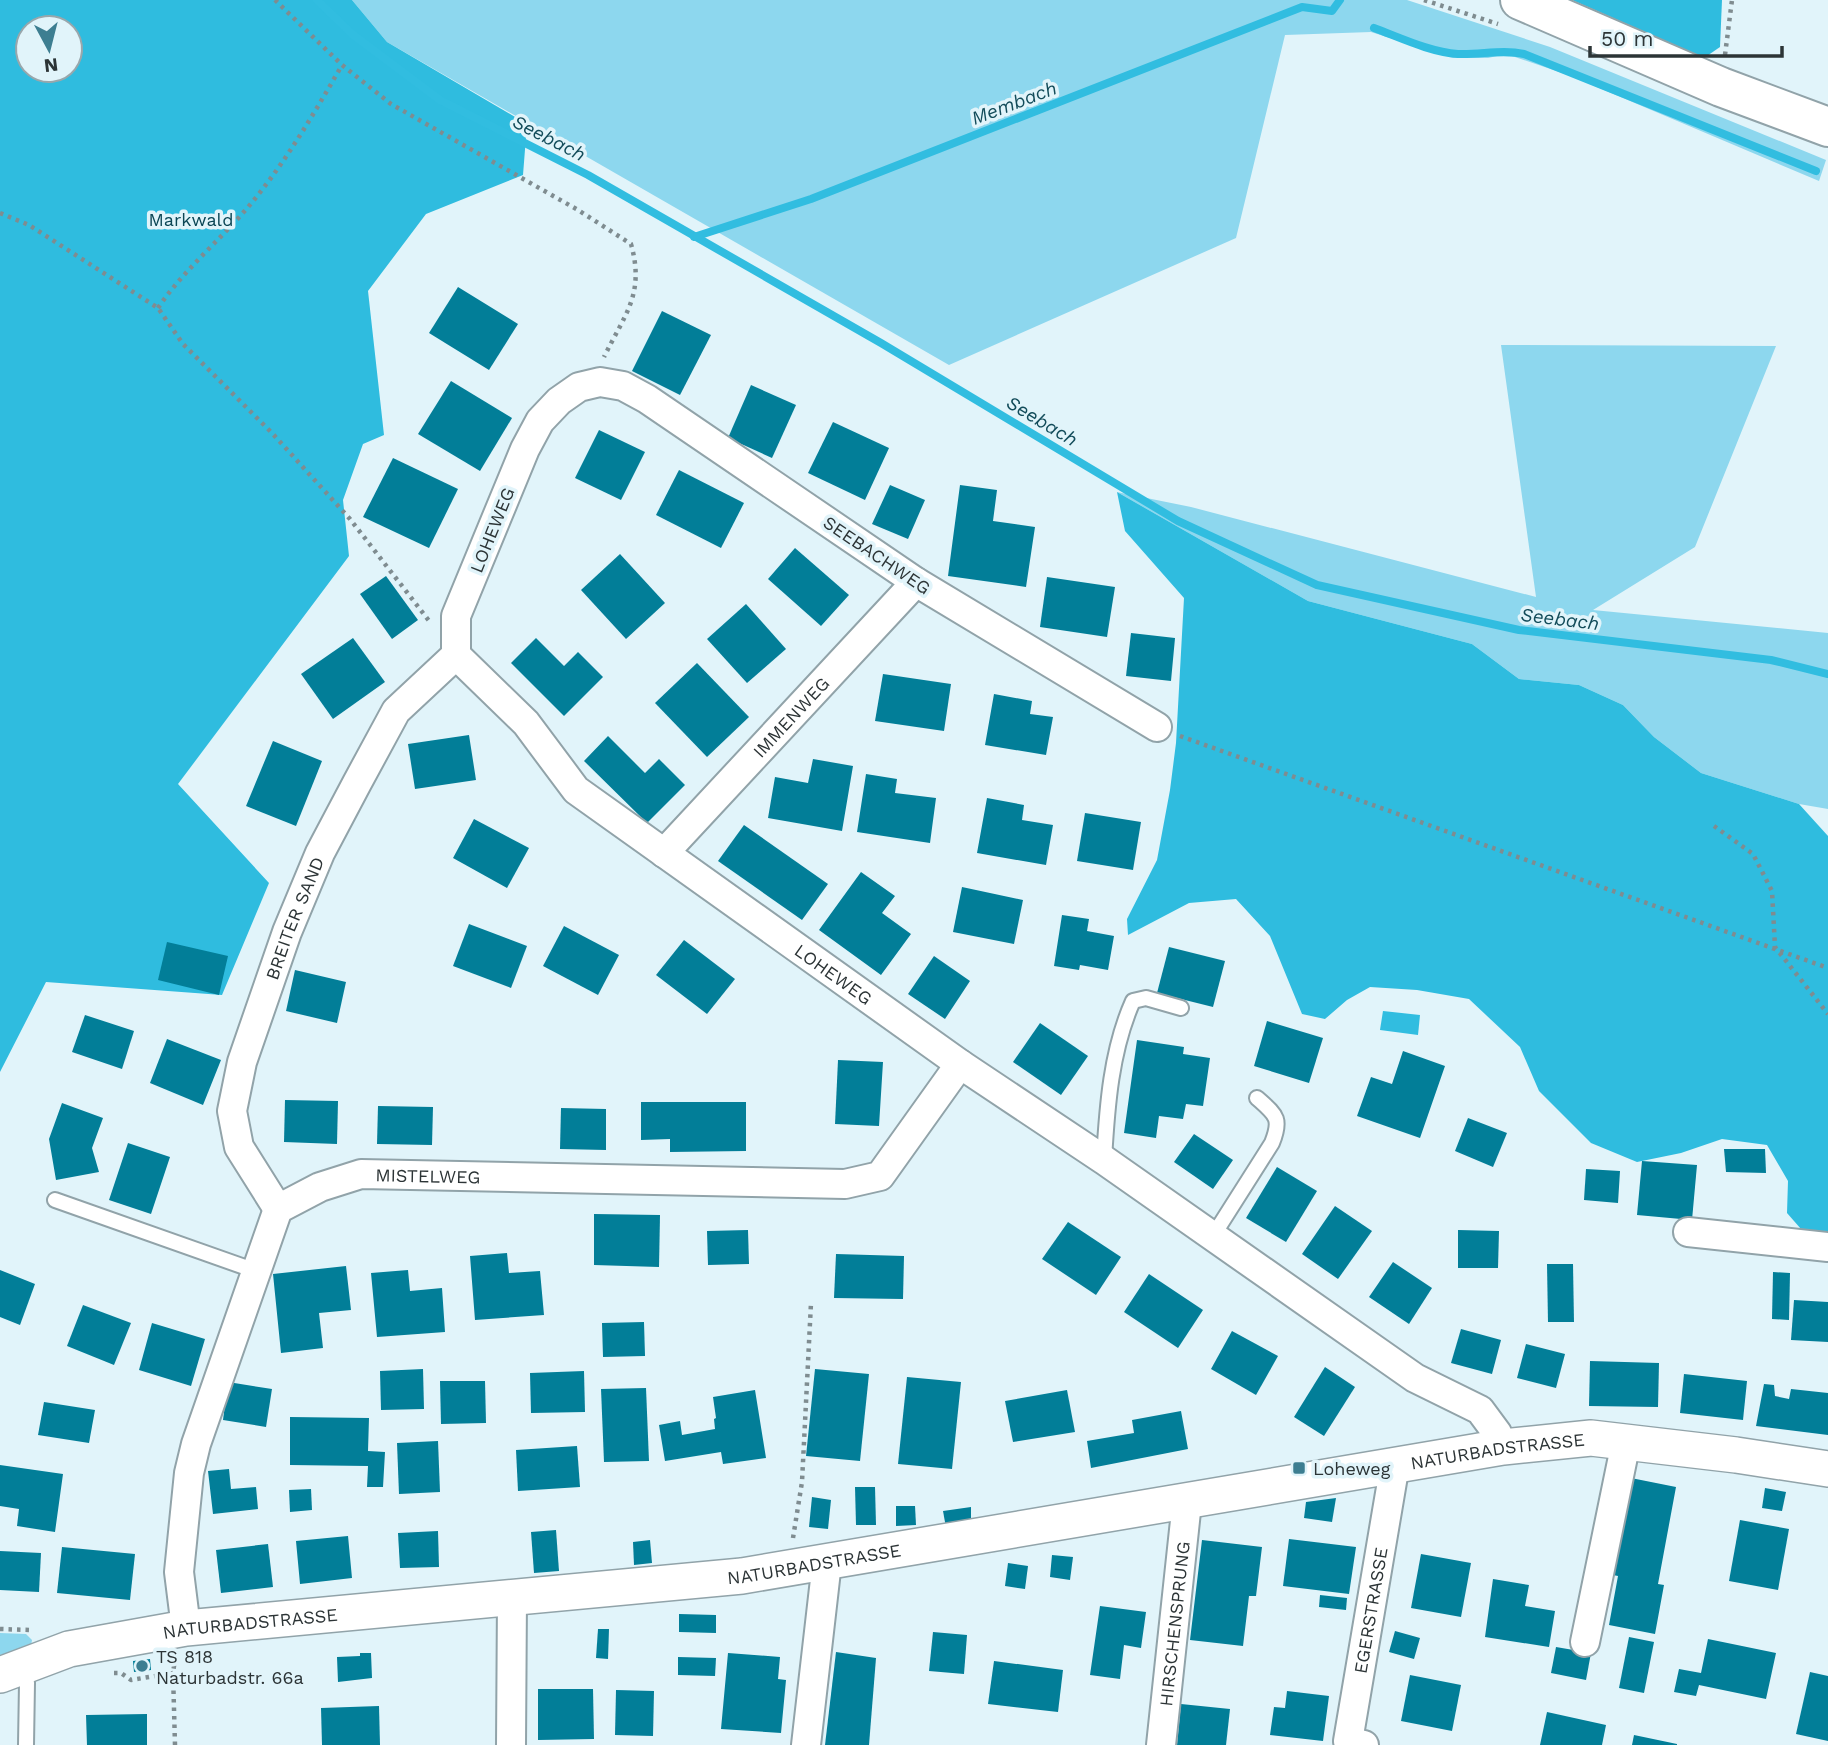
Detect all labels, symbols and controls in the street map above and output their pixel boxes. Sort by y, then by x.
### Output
north arrow [14,14,84,84]
scale bar [1590,14,1783,58]
text: 50 m [1601,26,1653,51]
text: N [43,53,59,78]
water label: Membach [968,76,1060,130]
water label: Seebach [509,110,589,166]
park label: Markwald [149,209,233,230]
water label: Seebach [1002,391,1082,451]
street label: LOHEWEG [465,484,519,576]
street label: SEEBACHWEG [819,511,935,599]
water label: Seebach [1519,603,1601,635]
street label: IMMENWEG [748,672,833,761]
street label: BREITER SAND [261,853,328,982]
street label: LOHEWEG [791,939,876,1009]
street label: MISTELWEG [375,1164,481,1187]
street label: NATURBADSTRASSE [1409,1428,1586,1473]
place label: Loheweg [1313,1458,1391,1479]
marker: Loheweg [1291,1460,1307,1476]
street label: NATURBADSTRASSE [726,1539,902,1588]
street label: HIRSCHENSPRUNG [1155,1540,1193,1707]
street label: EGERSTRASSE [1349,1546,1391,1675]
street label: NATURBADSTRASSE [161,1603,339,1642]
place label: TS 818 Naturbadstr. 66a [156,1646,304,1688]
marker: TS 818 Naturbadstr. 66a [134,1658,150,1674]

